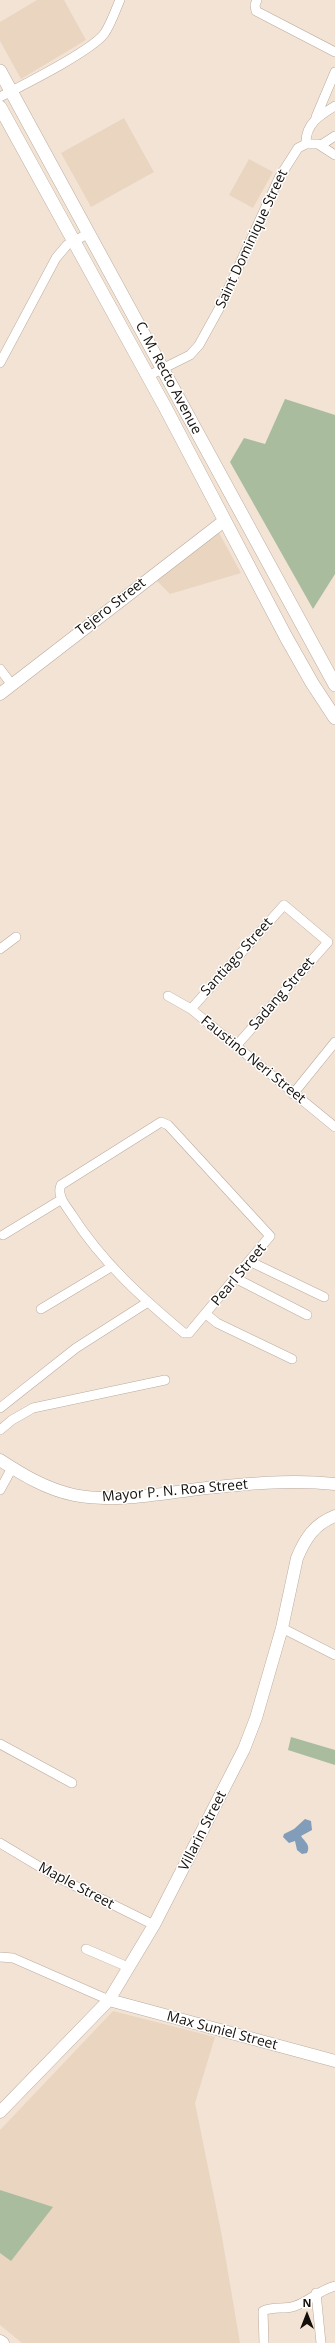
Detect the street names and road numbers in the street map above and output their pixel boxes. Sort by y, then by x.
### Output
street label: Saint Dominique Street [212,167,292,311]
street label: C. M. Recto Avenue [131,319,205,437]
street label: Tejero Street [73,575,149,639]
street label: Santiago Street [198,915,276,999]
street label: Sadang Street [246,954,318,1034]
street label: Faustino Neri Street [197,1013,309,1107]
street label: Pearl Street [208,1240,270,1310]
street label: Mayor P. N. Roa Street [101,1476,249,1506]
street label: Villarin Street [176,1788,230,1874]
street label: Maple Street [35,1859,117,1913]
street label: Max Suniel Street [165,2008,279,2054]

